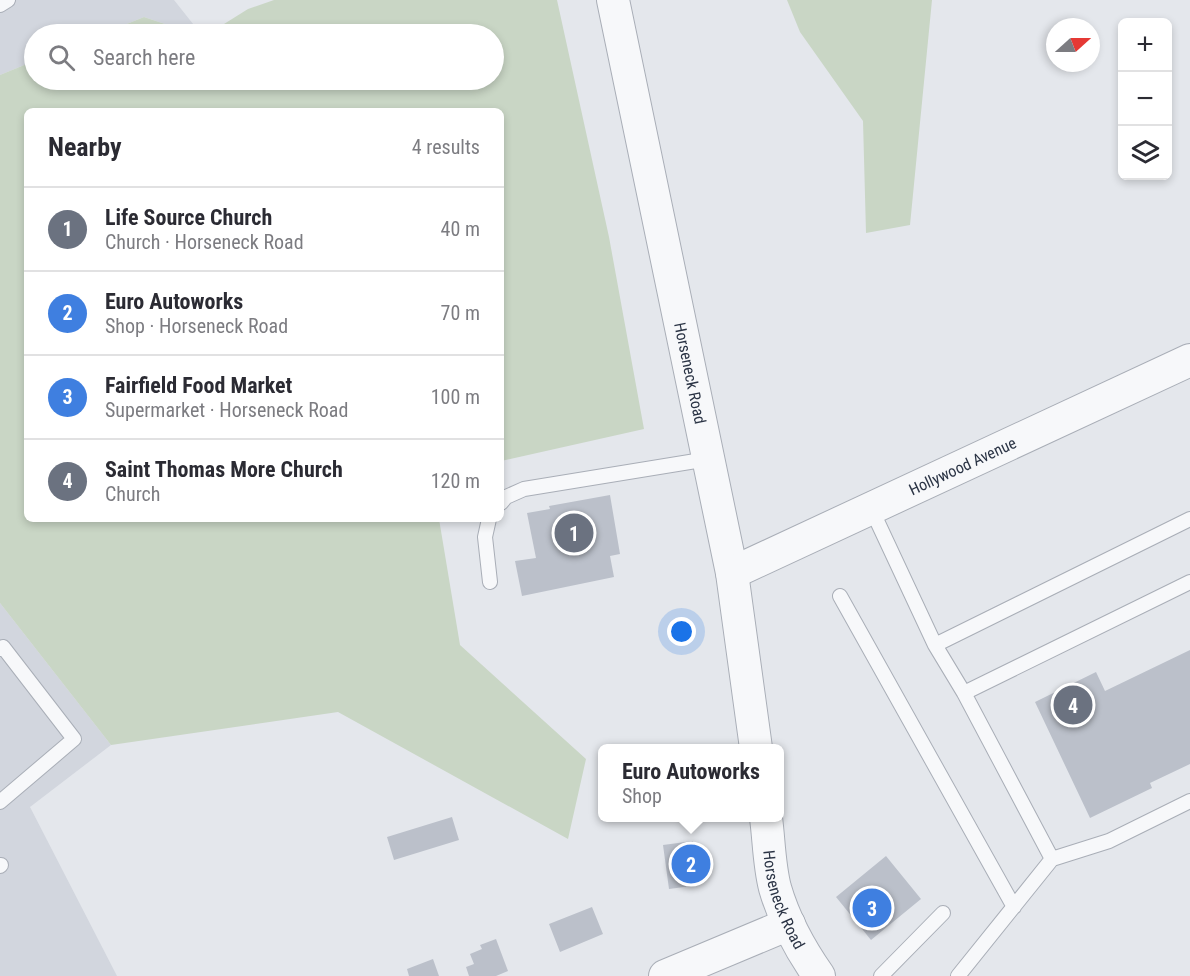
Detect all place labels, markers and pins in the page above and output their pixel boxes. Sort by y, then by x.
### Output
pin: 1 [554,510,594,556]
pin: 4 [1054,682,1092,728]
pin: 2 [672,842,710,886]
pin: 3 [852,886,892,930]

